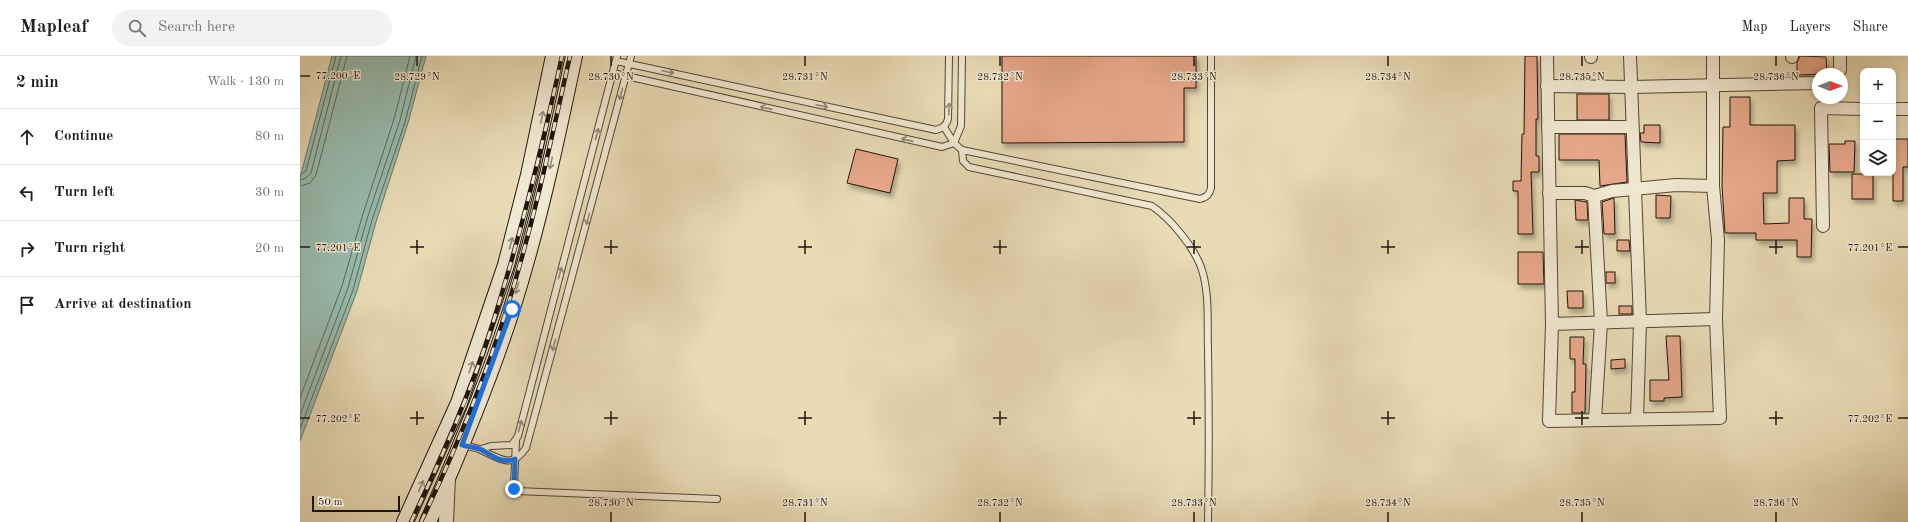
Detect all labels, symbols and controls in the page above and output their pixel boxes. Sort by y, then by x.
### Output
search box [112,10,392,46]
icon: search [126,17,148,39]
text: Mapleaf [20,18,88,37]
text: Search here [158,20,235,35]
text: Map [1742,20,1768,34]
text: Layers [1790,20,1831,34]
text: Share [1853,20,1888,34]
north arrow [1812,68,1848,104]
map controls [1860,68,1896,176]
button: + [1860,68,1896,104]
one-way arrow [661,69,674,77]
text: 77.200°E [316,71,360,81]
text: 28.729°N [394,72,440,82]
text: 28.730°N [588,72,634,82]
text: 28.731°N [782,72,828,82]
text: 28.732°N [977,72,1023,82]
text: 28.733°N [1171,72,1217,82]
text: 28.734°N [1365,72,1411,82]
text: 28.735°N [1559,72,1605,82]
text: 28.736°N [1753,72,1799,82]
text: 2 min [16,74,59,91]
text: Walk · 130 m [207,75,284,88]
one-way arrow [617,87,624,100]
one-way arrow [815,102,828,110]
one-way arrow [760,103,773,111]
one-way arrow [945,103,953,116]
button: − [1860,104,1896,140]
one-way arrow [538,111,546,124]
icon: ahead [16,126,38,148]
one-way arrow [593,128,601,141]
text: Continue [54,129,113,144]
text: 80 m [255,130,284,143]
one-way arrow [901,135,914,143]
button: layers [1860,140,1896,176]
one-way arrow [546,156,554,169]
icon: left [16,182,38,204]
text: Turn left [54,185,114,200]
text: 30 m [255,186,284,199]
one-way arrow [583,213,591,226]
one-way arrow [508,237,516,250]
icon: right [16,238,38,260]
text: Turn right [54,241,125,256]
text: 20 m [255,242,284,255]
text: 77.201°E [316,243,360,253]
text: 77.201°E [1848,243,1892,253]
one-way arrow [557,267,564,280]
one-way arrow [513,281,521,294]
icon: arrive [16,294,38,316]
text: Arrive at destination [54,297,192,312]
route start [503,300,521,318]
one-way arrow [550,338,557,351]
one-way arrow [468,360,475,373]
text: 77.202°E [316,414,360,424]
text: 77.202°E [1848,414,1892,424]
one-way arrow [517,420,524,433]
route end [505,480,523,498]
one-way arrow [418,481,425,493]
scale bar [312,494,400,513]
text: 50 m [318,497,343,508]
text: 28.730°N [588,498,634,508]
text: 28.731°N [782,498,828,508]
text: 28.732°N [977,498,1023,508]
text: 28.733°N [1171,498,1217,508]
text: 28.734°N [1365,498,1411,508]
text: 28.735°N [1559,498,1605,508]
text: 28.736°N [1753,498,1799,508]

